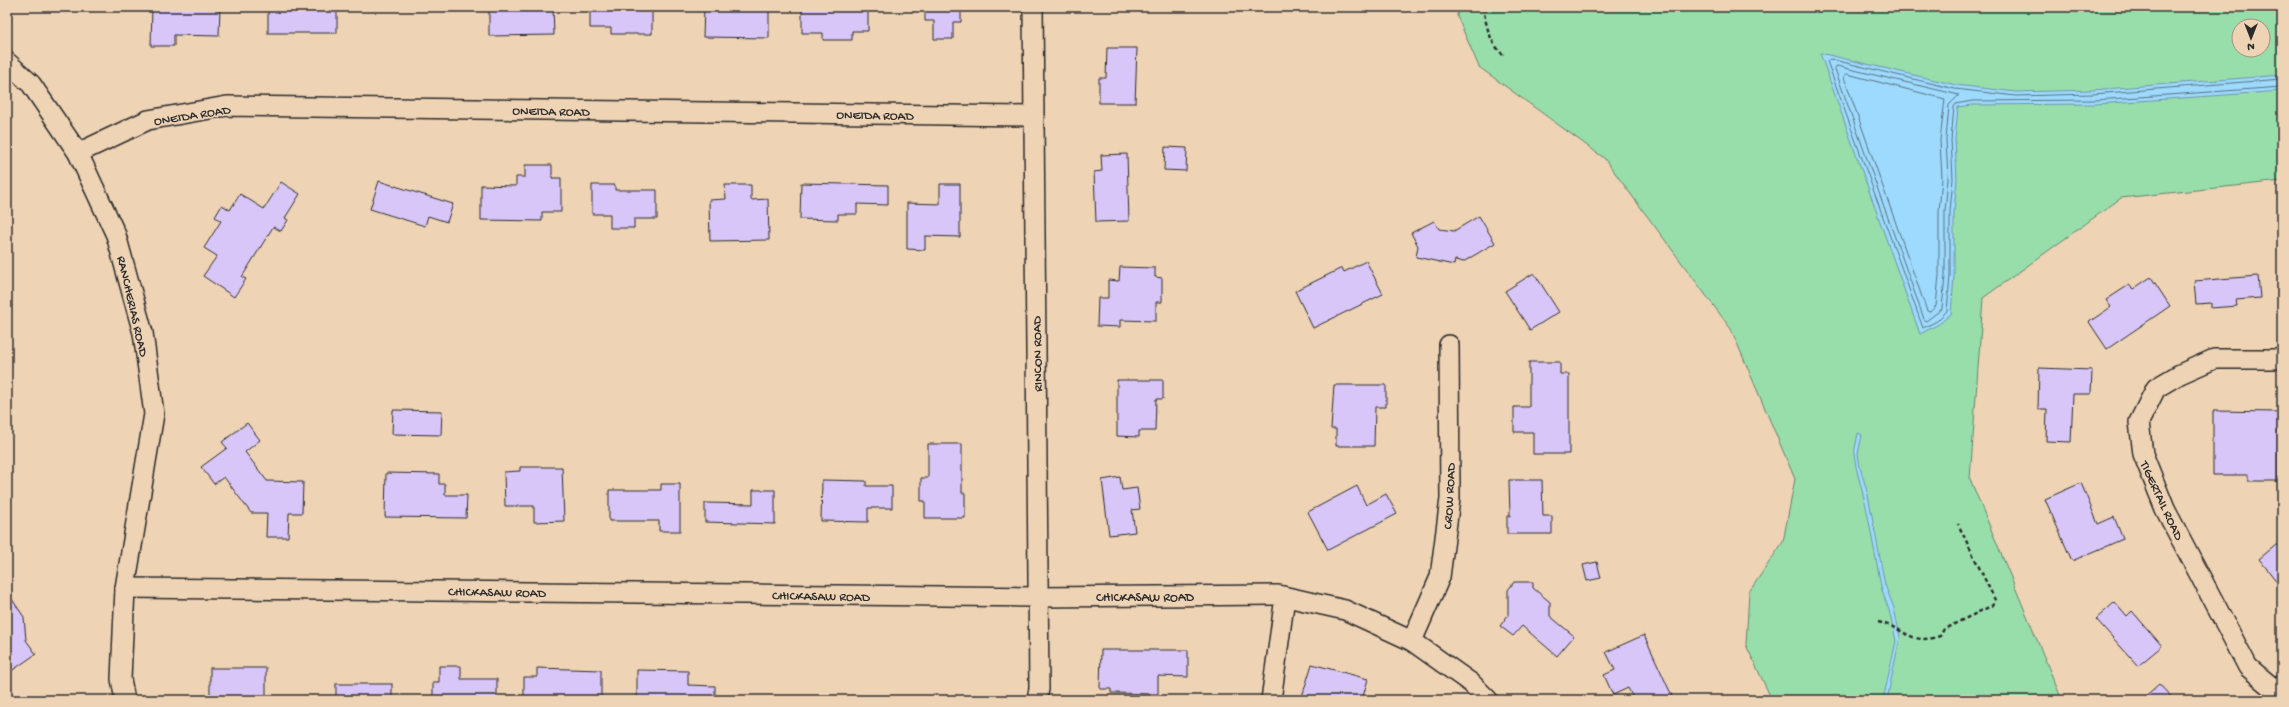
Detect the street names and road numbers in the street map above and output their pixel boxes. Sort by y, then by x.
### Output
street label: ONEIDA ROAD [153,103,232,130]
street label: ONEIDA ROAD [512,104,590,121]
street label: ONEIDA ROAD [836,108,914,125]
street label: RANCHERIAS ROAD [113,255,151,359]
street label: RINCON ROAD [1030,315,1047,392]
street label: TIGERTAIL ROAD [2135,458,2186,544]
street label: CROW ROAD [1441,462,1460,530]
street label: CHICKASAW ROAD [448,585,547,602]
street label: CHICKASAW ROAD [772,589,871,606]
street label: CHICKASAW ROAD [1096,591,1195,606]

